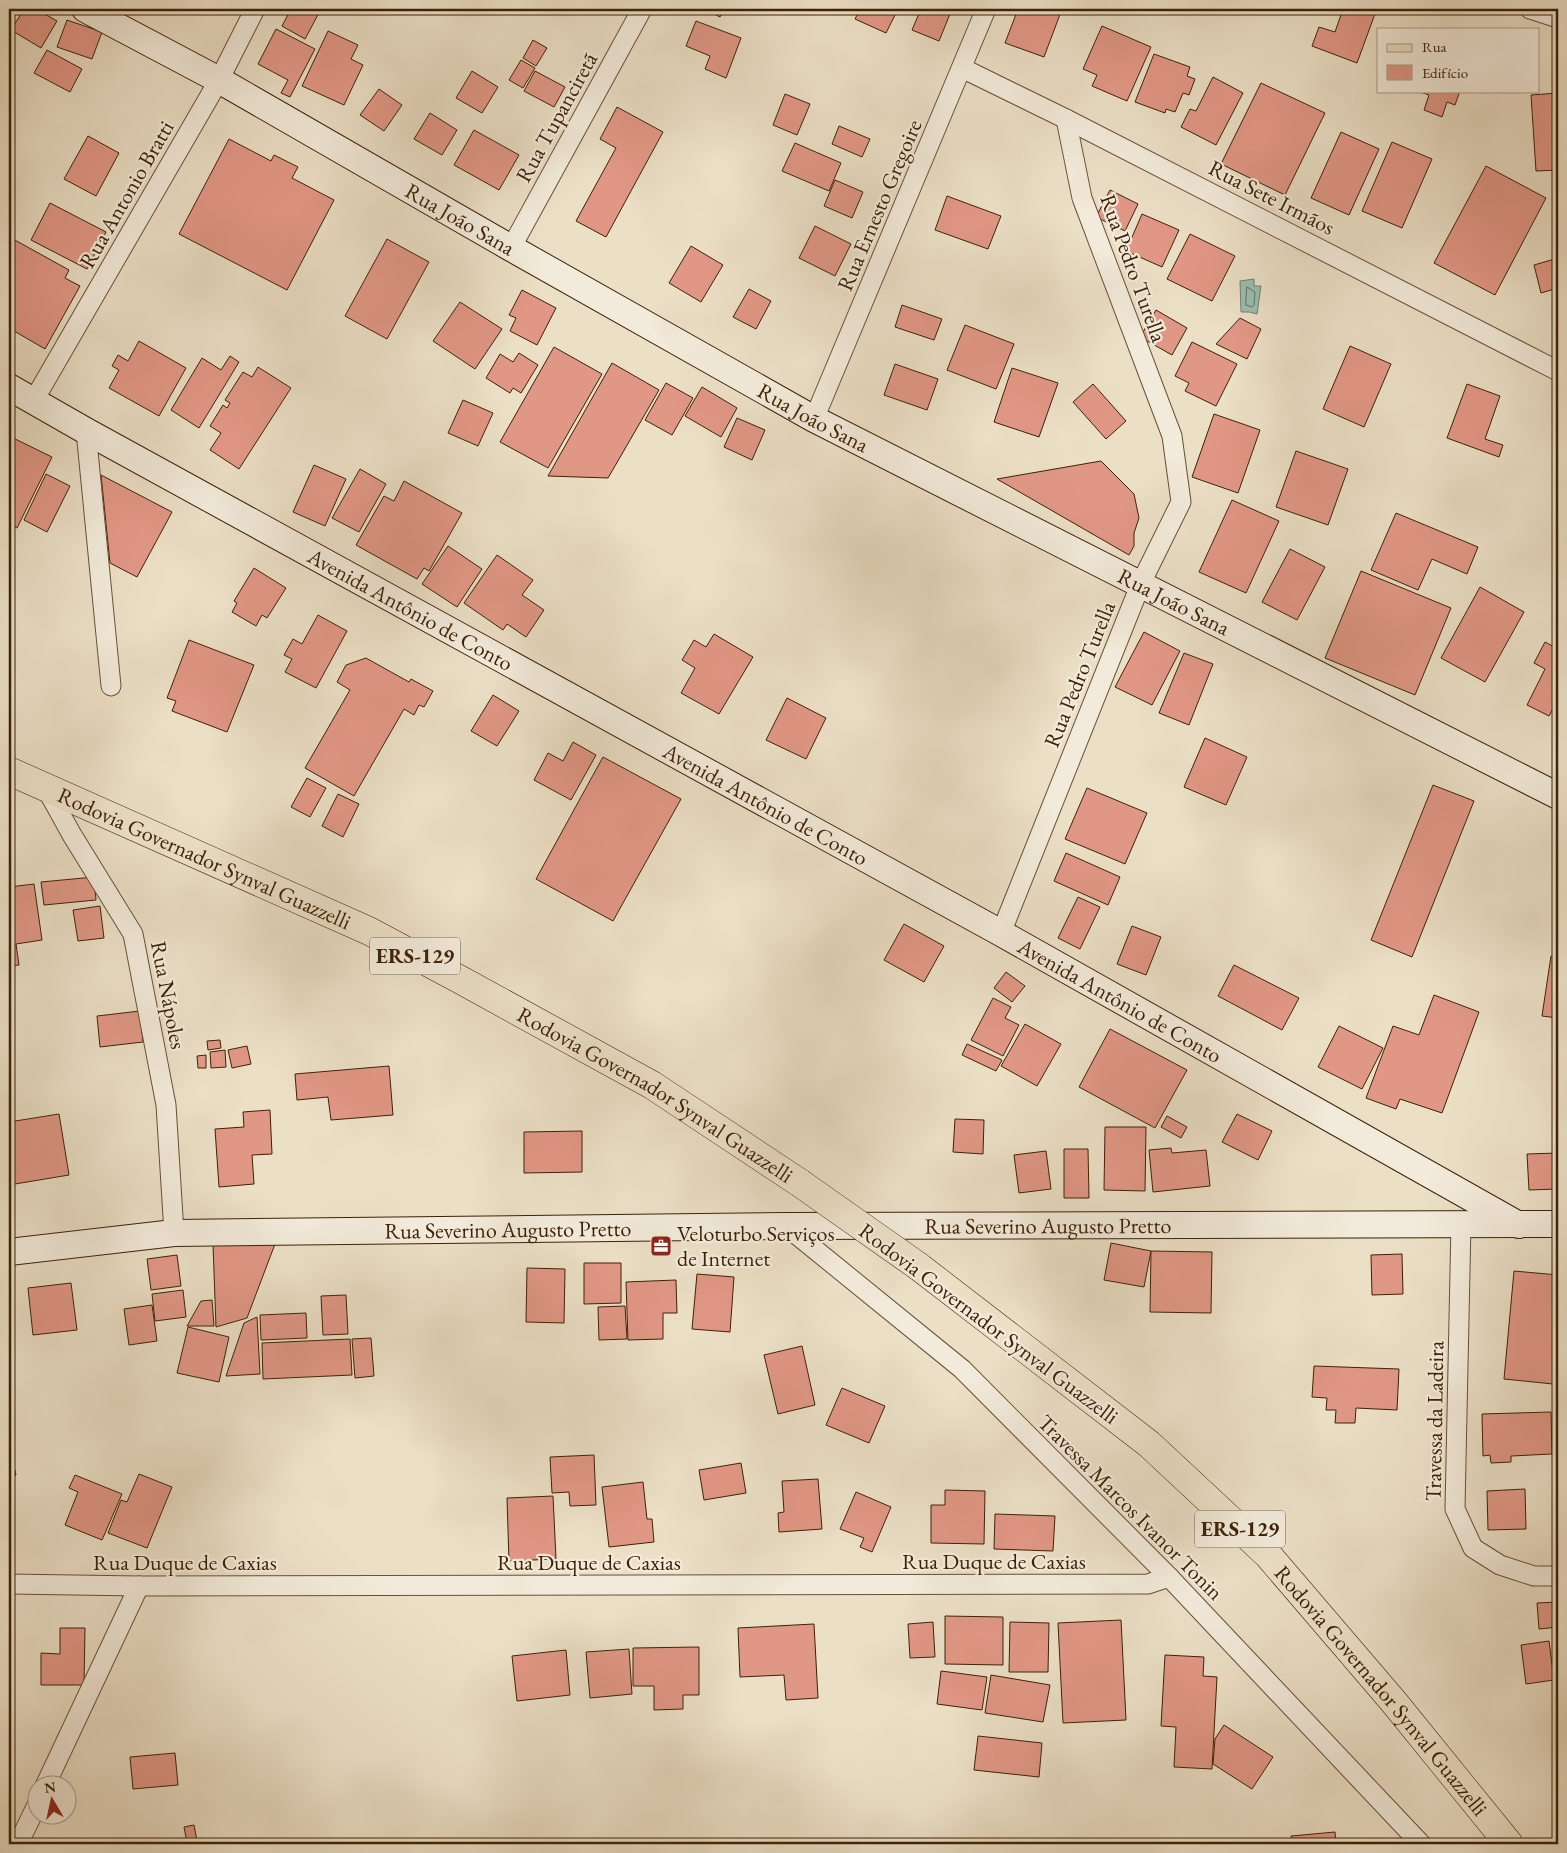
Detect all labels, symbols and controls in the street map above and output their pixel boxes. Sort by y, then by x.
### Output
legend [1377,28,1540,92]
text: Rua [1422,37,1447,56]
street label: Rua Tupanciretã [509,47,604,187]
text: Edifício [1422,63,1468,82]
street label: Rua Antonio Bratti [72,115,180,273]
street label: Rua Ernesto Gregoire [830,115,929,295]
street label: Rua Sete Irmãos [1204,153,1340,242]
street label: Rua João Sana [400,176,520,262]
street label: Rua Pedro Turella [1093,190,1174,346]
street label: Rua João Sana [752,376,874,459]
street label: Avenida Antônio de Conto [302,541,518,678]
street label: Rua João Sana [1113,561,1235,642]
street label: Rua Pedro Turella [1037,597,1122,752]
street label: Avenida Antônio de Conto [657,736,873,872]
street label: Rodovia Governador Synval Guazzelli [53,780,356,936]
street label: Avenida Antônio de Conto [1012,931,1227,1070]
road number: ERS-129 [370,938,460,974]
street label: Rua Nápoles [144,939,193,1052]
street label: Rodovia Governador Synval Guazzelli [512,1000,799,1190]
street label: Rua Severino Augusto Pretto [924,1211,1171,1241]
street label: Rua Severino Augusto Pretto [384,1214,632,1246]
street label: Rodovia Governador Synval Guazzelli [853,1216,1124,1431]
place label: Veloturbo Serviços de Internet [677,1219,835,1273]
office icon: Veloturbo Serviços de Internet [649,1234,673,1258]
street label: Travessa da Ladeira [1419,1340,1450,1501]
street label: Travessa Marcos Ivanor Tonin [1031,1408,1230,1607]
road number: ERS-129 [1195,1510,1285,1548]
street label: Rua Duque de Caxias [902,1547,1086,1576]
street label: Rua Duque de Caxias [93,1548,277,1577]
street label: Rua Duque de Caxias [497,1548,681,1577]
street label: Rodovia Governador Synval Guazzelli [1268,1559,1494,1822]
north arrow [28,1776,78,1826]
text: N [43,1777,58,1797]

